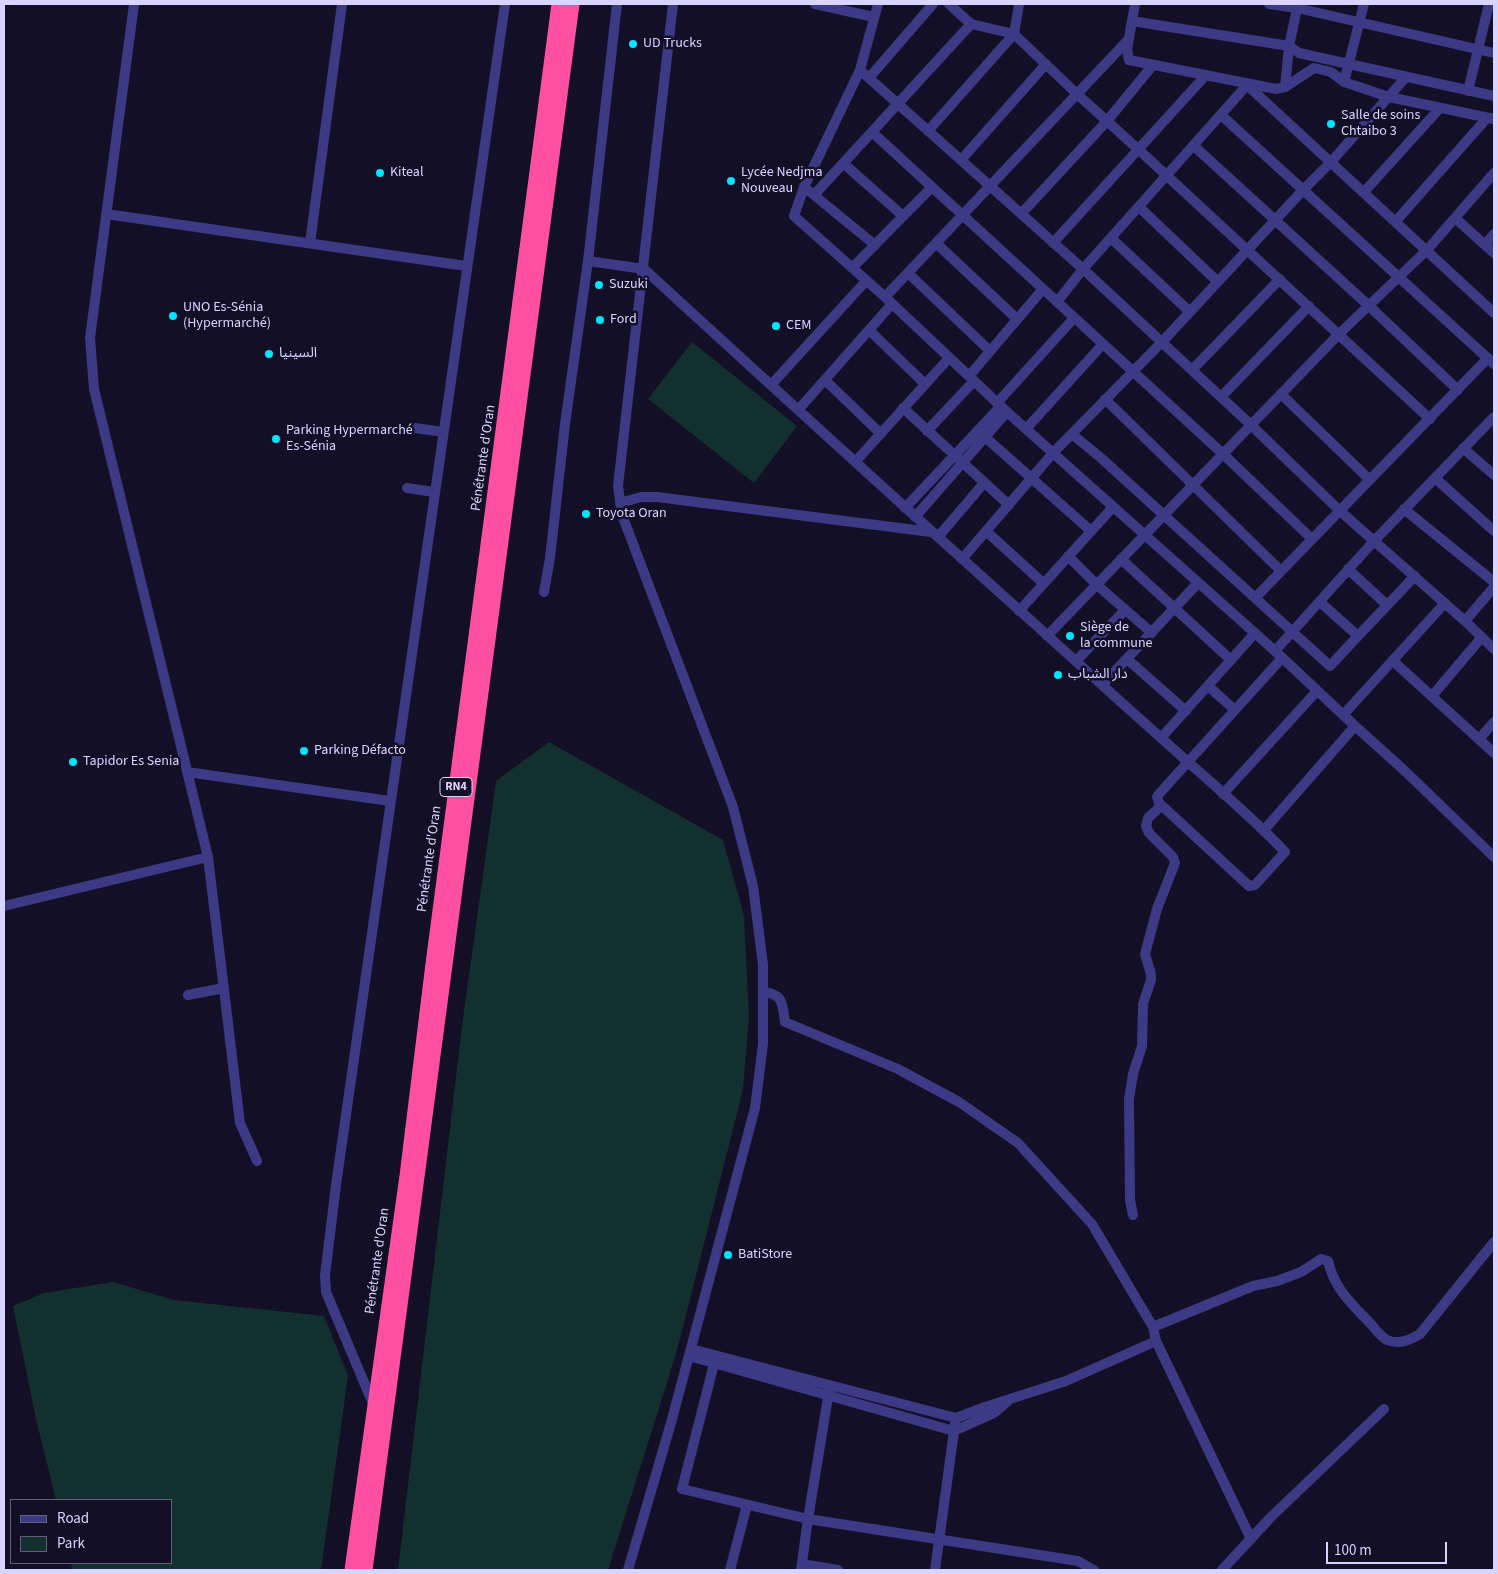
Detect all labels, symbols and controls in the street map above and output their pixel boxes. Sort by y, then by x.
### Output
place label: UD Trucks [643,36,702,52]
marker: UD Trucks [627,38,639,50]
place label: Salle de soins Chtaibo 3 [1341,108,1420,140]
marker: Salle de soins Chtaibo 3 [1325,118,1337,130]
place label: Kiteal [390,165,423,181]
place label: Lycée Nedjma Nouveau [741,165,822,198]
marker: Kiteal [374,167,386,179]
marker: Lycée Nedjma Nouveau [725,175,737,187]
place label: Suzuki [609,277,648,293]
marker: Suzuki [593,279,605,291]
place label: UNO Es-Sénia (Hypermarché) [183,300,271,332]
marker: UNO Es-Sénia (Hypermarché) [167,310,179,322]
place label: Ford [610,312,637,328]
marker: Ford [594,314,606,326]
place label: CEM [786,318,812,334]
marker: CEM [770,320,782,332]
place label: السينيا [279,346,317,362]
marker: السينيا [263,348,275,360]
street label: Pénétrante d'Oran [468,404,500,512]
place label: Parking Hypermarché Es-Sénia [286,423,413,456]
marker: Parking Hypermarché Es-Sénia [270,433,282,445]
place label: Toyota Oran [596,506,667,522]
marker: Toyota Oran [580,508,592,520]
place label: Siège de la commune [1080,620,1153,652]
marker: Siège de la commune [1064,630,1076,642]
place label: دار الشباب [1068,667,1128,683]
marker: دار الشباب [1052,669,1064,681]
place label: Parking Défacto [314,743,406,759]
marker: Parking Défacto [298,745,310,757]
place label: Tapidor Es Senia [83,754,179,770]
marker: Tapidor Es Senia [67,756,79,768]
road number: RN4 [440,778,472,796]
street label: Pénétrante d'Oran [414,805,446,913]
street label: Pénétrante d'Oran [362,1207,394,1315]
place label: BatiStore [738,1247,792,1263]
marker: BatiStore [722,1249,734,1261]
legend [10,1499,172,1564]
text: Road [57,1508,89,1529]
scale bar [1328,1532,1449,1564]
text: Park [57,1533,85,1554]
text: 100 m [1334,1540,1372,1561]

